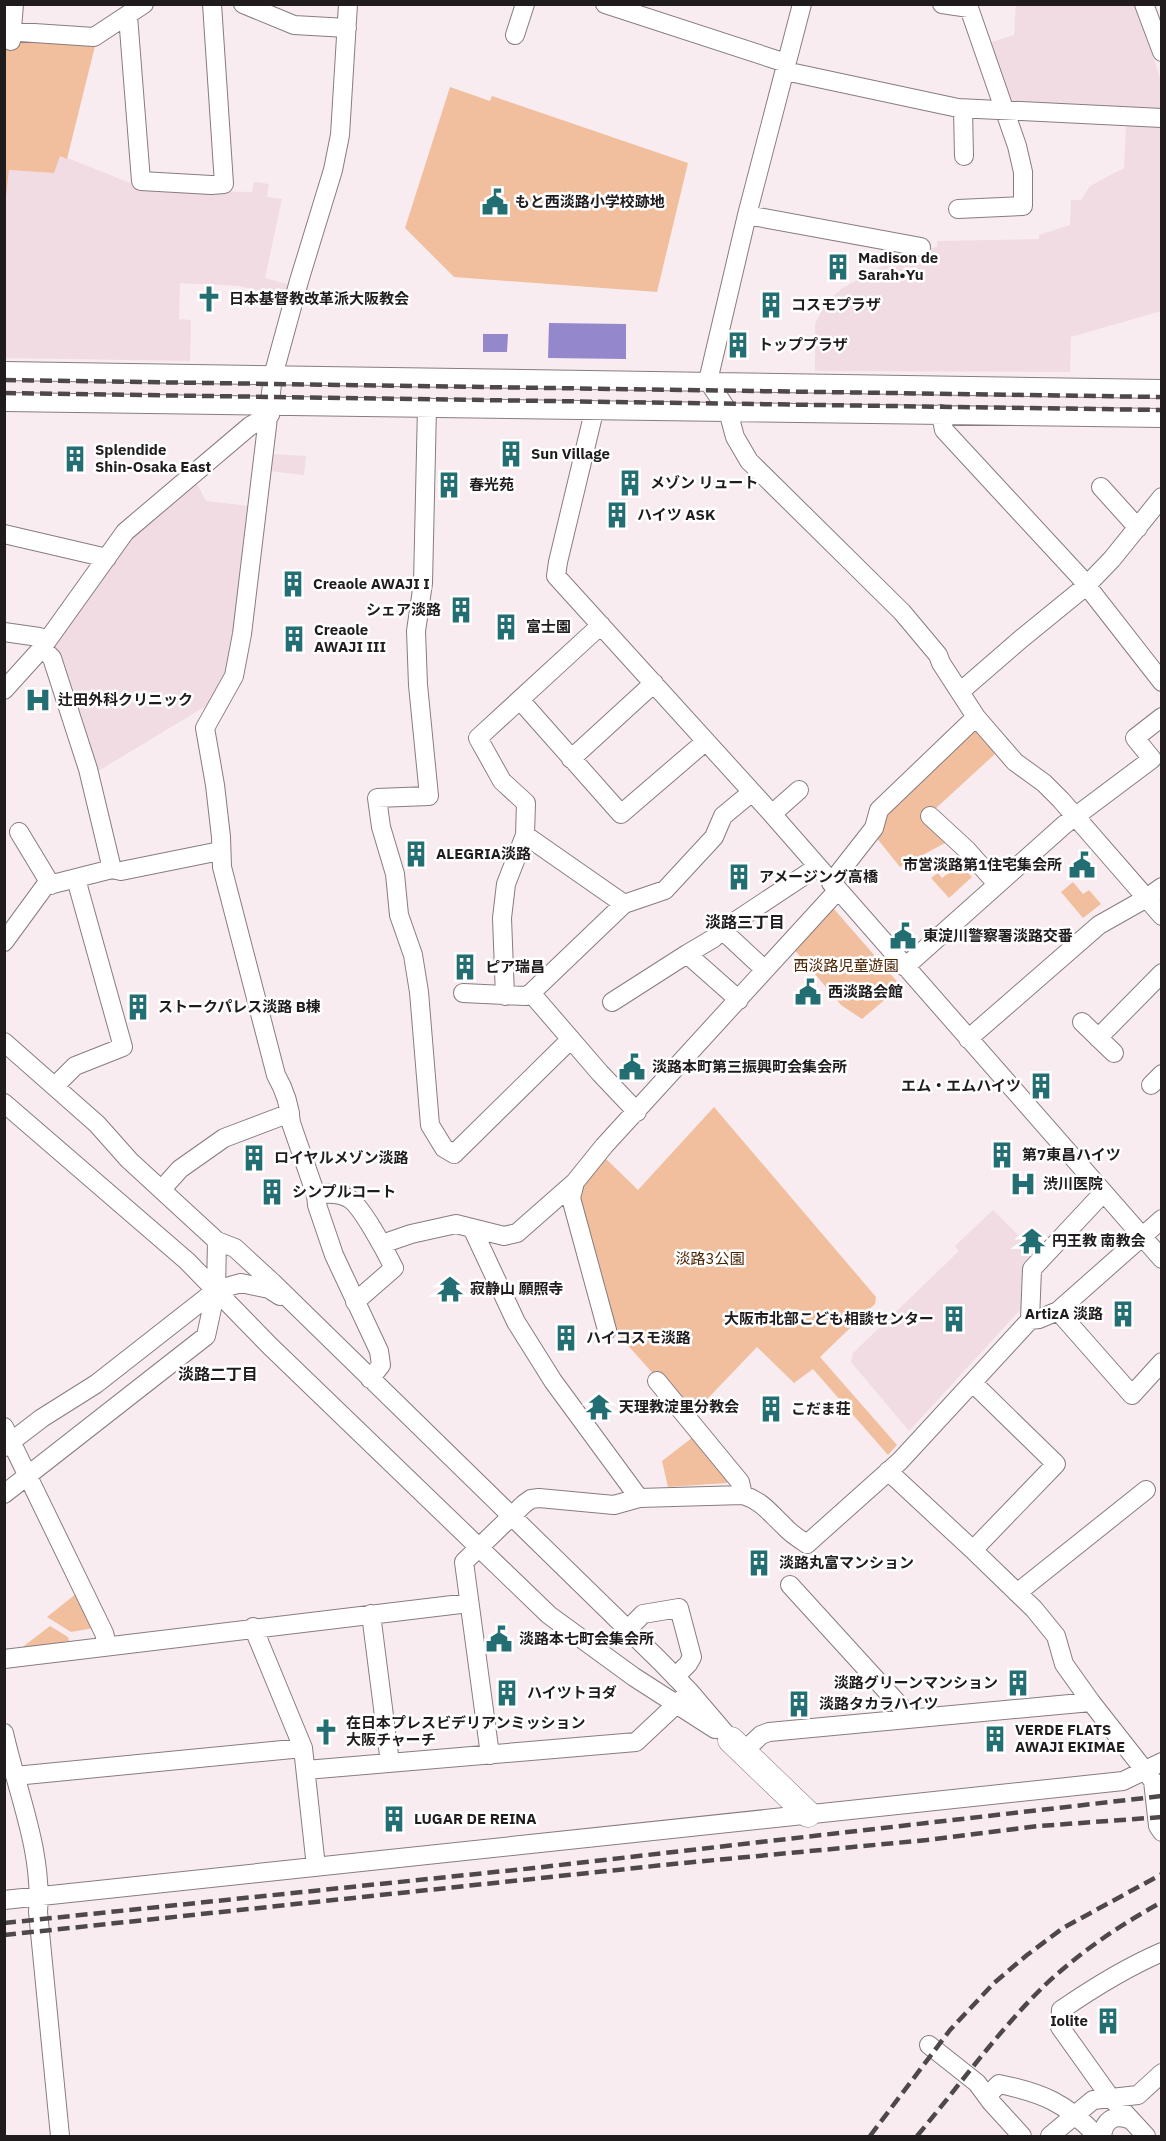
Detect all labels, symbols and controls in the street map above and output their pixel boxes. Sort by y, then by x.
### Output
public building icon: もと西淡路小学校跡地 [480,187,510,217]
place label: もと西淡路小学校跡地 [515,192,665,211]
place label: Madison de Sarah•Yu [858,248,938,284]
building icon: Madison de Sarah•Yu [823,252,853,282]
church icon: 日本基督教改革派大阪教会 [194,284,224,314]
place label: 日本基督教改革派大阪教会 [229,289,409,308]
building icon: コスモプラザ [756,290,786,320]
place label: コスモプラザ [791,295,881,314]
building icon: トッププラザ [723,330,753,360]
place label: トッププラザ [758,335,848,354]
building icon: Sun Village [496,439,526,469]
place label: Splendide Shin-Osaka East [95,440,211,476]
building icon: Splendide Shin-Osaka East [60,444,90,474]
place label: Sun Village [531,444,610,463]
building icon: メゾン リュート [615,468,645,498]
building icon: 春光苑 [434,470,464,500]
place label: メゾン リュート [650,473,759,492]
place label: 春光苑 [469,475,514,494]
building icon: ハイツ ASK [602,500,632,530]
place label: ハイツ ASK [637,505,716,524]
building icon: Creaole AWAJI I [278,569,308,599]
place label: Creaole AWAJI I [313,574,430,593]
building icon: シェア淡路 [446,595,476,625]
place label: シェア淡路 [366,600,441,619]
building icon: 富士園 [491,612,521,642]
place label: 富士園 [526,617,571,636]
place label: Creaole AWAJI III [314,620,386,656]
building icon: Creaole AWAJI III [279,624,309,654]
hospital icon: 辻田外科クリニック [23,685,53,715]
place label: 辻田外科クリニック [58,690,193,709]
building icon: ALEGRIA淡路 [401,839,431,869]
place label: ALEGRIA淡路 [436,844,531,863]
public building icon: 市営淡路第1住宅集会所 [1067,850,1097,880]
place label: 市営淡路第1住宅集会所 [903,855,1062,874]
building icon: アメージング高橋 [724,862,754,892]
place label: アメージング高橋 [759,867,879,886]
district label: 淡路三丁目 [705,912,785,932]
public building icon: 東淀川警察署淡路交番 [888,921,918,951]
place label: 東淀川警察署淡路交番 [923,926,1073,945]
building icon: ピア瑞昌 [450,952,480,982]
park label: 西淡路児童遊園 [793,956,899,975]
place label: ピア瑞昌 [485,957,545,976]
public building icon: 西淡路会館 [793,977,823,1007]
place label: 西淡路会館 [828,982,903,1001]
building icon: ストークパレス淡路 B棟 [123,992,153,1022]
place label: ストークパレス淡路 B棟 [158,997,321,1016]
public building icon: 淡路本町第三振興町会集会所 [617,1052,647,1082]
place label: 淡路本町第三振興町会集会所 [652,1057,847,1076]
building icon: エム・エムハイツ [1026,1071,1056,1101]
place label: エム・エムハイツ [901,1076,1021,1095]
building icon: 第7東昌ハイツ [987,1140,1017,1170]
building icon: ロイヤルメゾン淡路 [239,1143,269,1173]
place label: 第7東昌ハイツ [1022,1145,1121,1164]
place label: ロイヤルメゾン淡路 [274,1148,409,1167]
hospital icon: 渋川医院 [1008,1169,1038,1199]
place label: 渋川医院 [1043,1174,1103,1193]
building icon: シンプルコート [257,1177,287,1207]
place label: シンプルコート [292,1182,396,1201]
temple icon: 円王教 南教会 [1017,1226,1047,1256]
place label: 円王教 南教会 [1052,1231,1146,1250]
park label: 淡路3公園 [675,1249,745,1268]
temple icon: 寂静山 願照寺 [435,1274,465,1304]
place label: 寂静山 願照寺 [470,1279,564,1298]
building icon: ArtizA 淡路 [1108,1299,1138,1329]
building icon: 大阪市北部こども相談センター [939,1304,969,1334]
place label: ArtizA 淡路 [1025,1304,1103,1323]
place label: 大阪市北部こども相談センター [724,1309,934,1328]
building icon: ハイコスモ淡路 [551,1323,581,1353]
place label: ハイコスモ淡路 [586,1328,691,1347]
district label: 淡路二丁目 [178,1364,258,1384]
temple icon: 天理教淀里分教会 [584,1392,614,1422]
building icon: こだま荘 [756,1394,786,1424]
place label: 天理教淀里分教会 [619,1397,739,1416]
place label: こだま荘 [791,1399,851,1418]
building icon: 淡路丸富マンション [744,1548,774,1578]
place label: 淡路丸富マンション [779,1553,914,1572]
public building icon: 淡路本七町会集会所 [484,1624,514,1654]
place label: 淡路本七町会集会所 [519,1629,654,1648]
building icon: 淡路グリーンマンション [1003,1668,1033,1698]
place label: 淡路グリーンマンション [834,1673,998,1692]
building icon: ハイツトヨダ [492,1678,522,1708]
place label: ハイツトヨダ [527,1683,617,1702]
building icon: 淡路タカラハイツ [784,1689,814,1719]
place label: 淡路タカラハイツ [819,1694,939,1713]
place label: 在日本プレスビデリアンミッション 大阪チャーチ [346,1713,585,1749]
church icon: 在日本プレスビデリアンミッション 大阪チャーチ [311,1717,341,1747]
place label: VERDE FLATS AWAJI EKIMAE [1015,1720,1125,1756]
building icon: VERDE FLATS AWAJI EKIMAE [980,1724,1010,1754]
building icon: LUGAR DE REINA [379,1804,409,1834]
place label: LUGAR DE REINA [414,1809,537,1828]
building icon: Iolite [1093,2006,1123,2036]
place label: Iolite [1050,2011,1088,2030]

